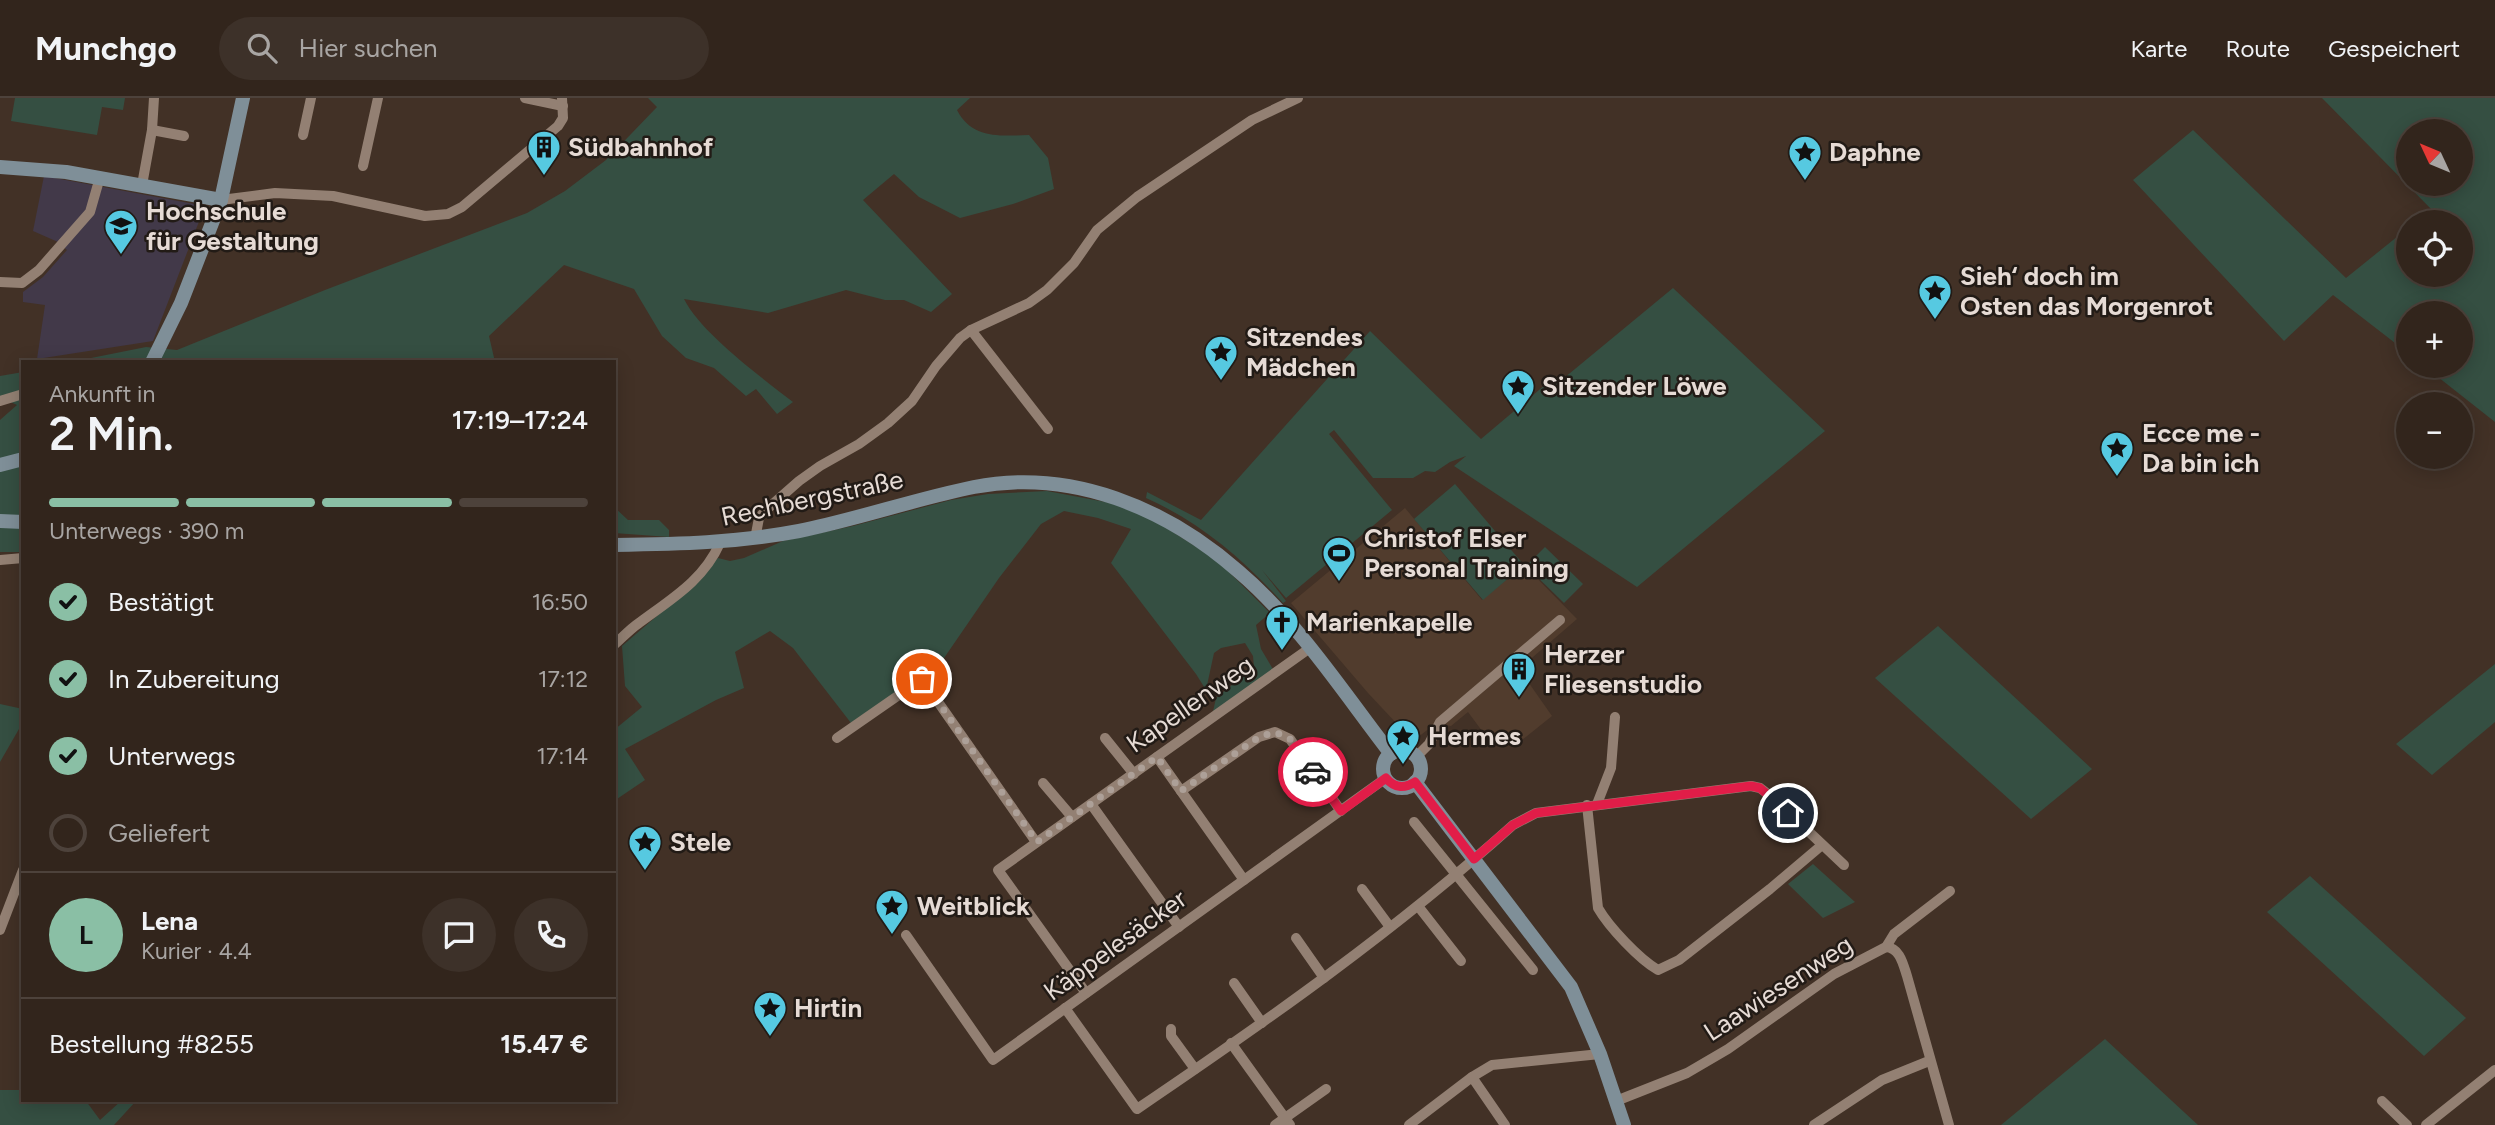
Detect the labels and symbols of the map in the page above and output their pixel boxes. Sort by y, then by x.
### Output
north arrow [2396,119,2473,196]
building icon: Südbahnhof [525,128,563,177]
place label: Südbahnhof [568,131,714,163]
place icon: Daphne [1786,133,1824,182]
place label: Daphne [1829,136,1921,168]
place label: Hochschule für Gestaltung [146,195,319,257]
school or university icon: Hochschule für Gestaltung [102,207,140,256]
place label: Sieh‘ doch im Osten das Morgenrot [1960,260,2213,322]
place icon: Sieh‘ doch im Osten das Morgenrot [1916,272,1954,321]
place label: Sitzendes Mädchen [1246,321,1363,383]
place icon: Sitzendes Mädchen [1202,333,1240,382]
place icon: Sitzender Löwe [1499,367,1537,416]
place label: Sitzender Löwe [1542,370,1727,402]
place label: Ecce me - Da bin ich [2142,417,2260,479]
place icon: Ecce me - Da bin ich [2098,429,2136,478]
street label: Rechbergstraße [718,463,906,533]
place label: Christof Elser Personal Training [1364,522,1569,584]
sports icon: Christof Elser Personal Training [1320,534,1358,583]
church icon: Marienkapelle [1263,603,1301,652]
place label: Marienkapelle [1306,606,1472,638]
place label: Herzer Fliesenstudio [1544,638,1702,700]
street label: Kapellenweg [1120,648,1260,760]
pin [892,649,952,709]
building icon: Herzer Fliesenstudio [1500,650,1538,699]
place icon: Hermes [1384,717,1422,766]
place label: Hermes [1428,720,1521,752]
courier [1278,737,1348,807]
pin [1758,783,1818,843]
place icon: Stele [626,823,664,872]
place label: Stele [670,826,731,858]
street label: Käppelesäcker [1037,882,1193,1008]
place icon: Weitblick [873,887,911,936]
place label: Weitblick [917,890,1030,922]
street label: Laawiesenweg [1698,928,1858,1048]
place icon: Hirtin [751,989,789,1038]
place label: Hirtin [794,992,862,1024]

